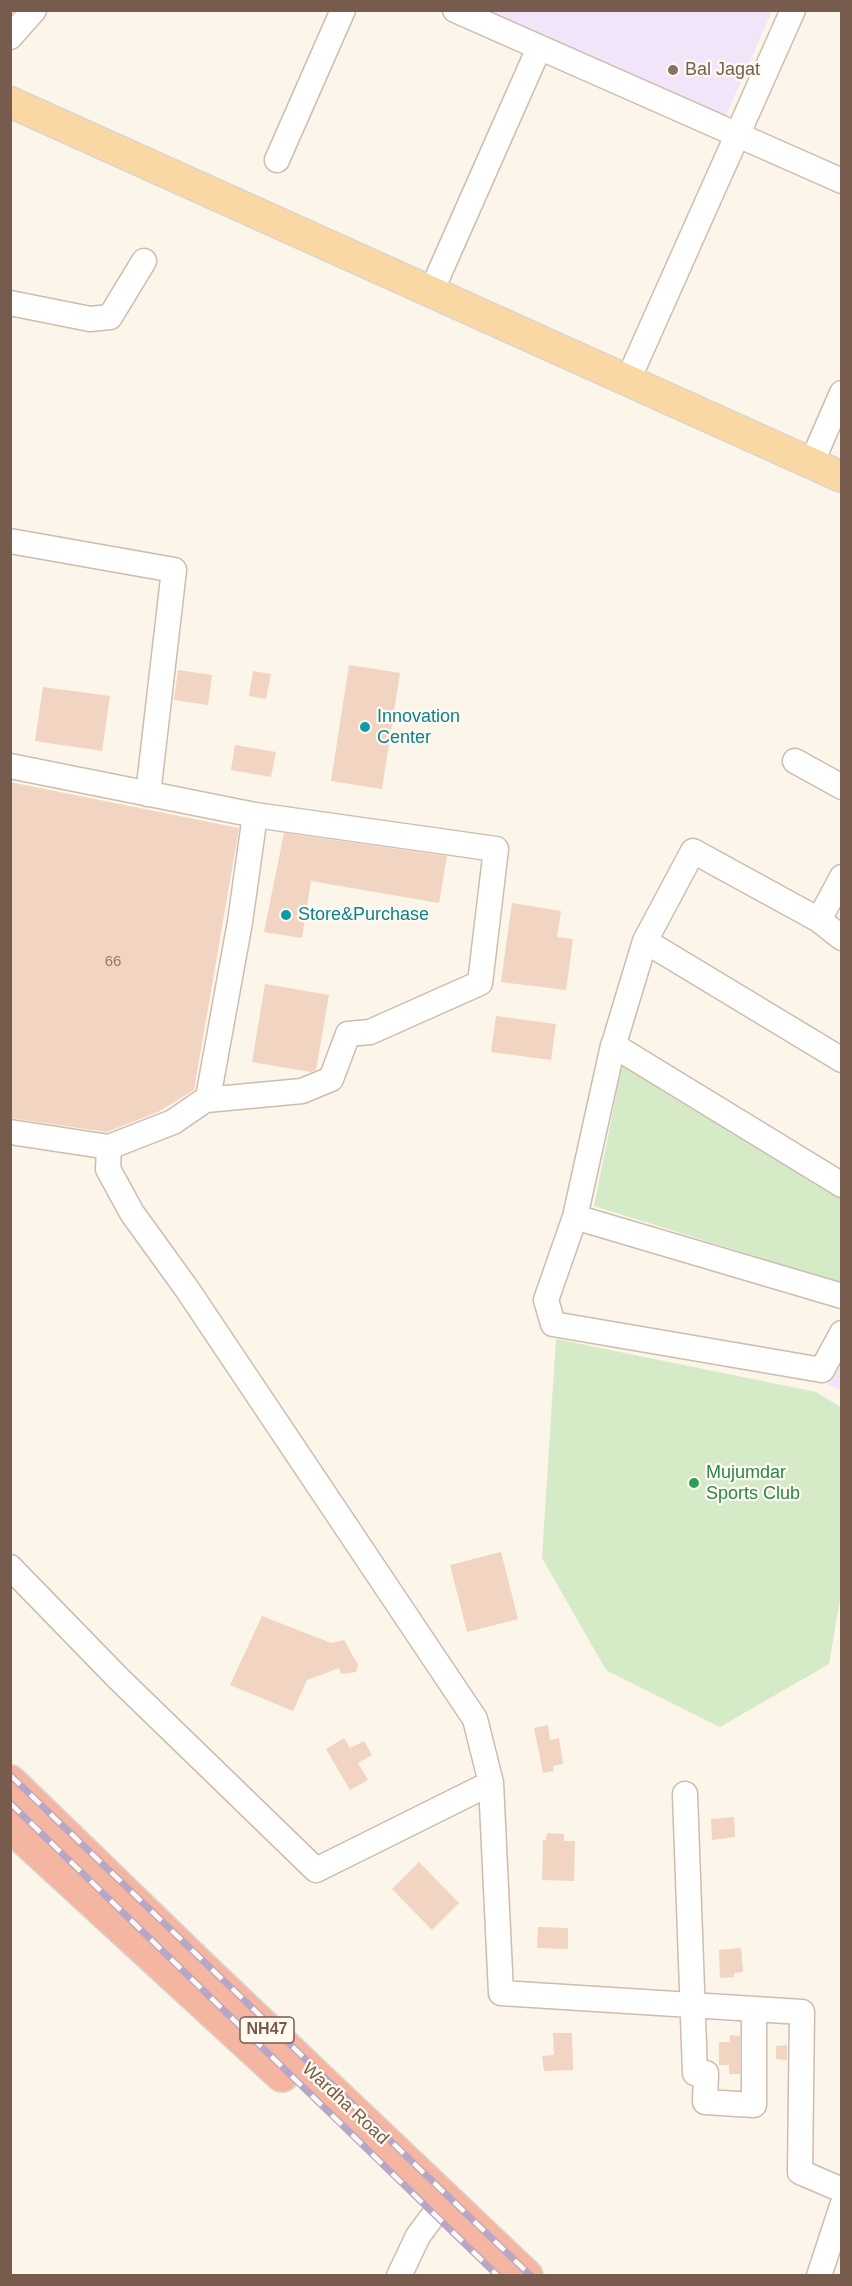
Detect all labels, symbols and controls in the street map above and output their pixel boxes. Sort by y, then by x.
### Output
place label: Bal Jagat [685,59,760,81]
marker: Bal Jagat [666,63,680,77]
place label: Innovation Center [377,706,460,748]
marker: Innovation Center [358,720,372,734]
place label: Store&Purchase [298,904,429,926]
marker: Store&Purchase [279,908,293,922]
house number: 66 [105,953,121,971]
place label: Mujumdar Sports Club [706,1462,800,1504]
marker: Mujumdar Sports Club [687,1476,701,1490]
road number: NH47 [240,2017,294,2043]
street label: Wardha Road [297,2058,393,2150]

